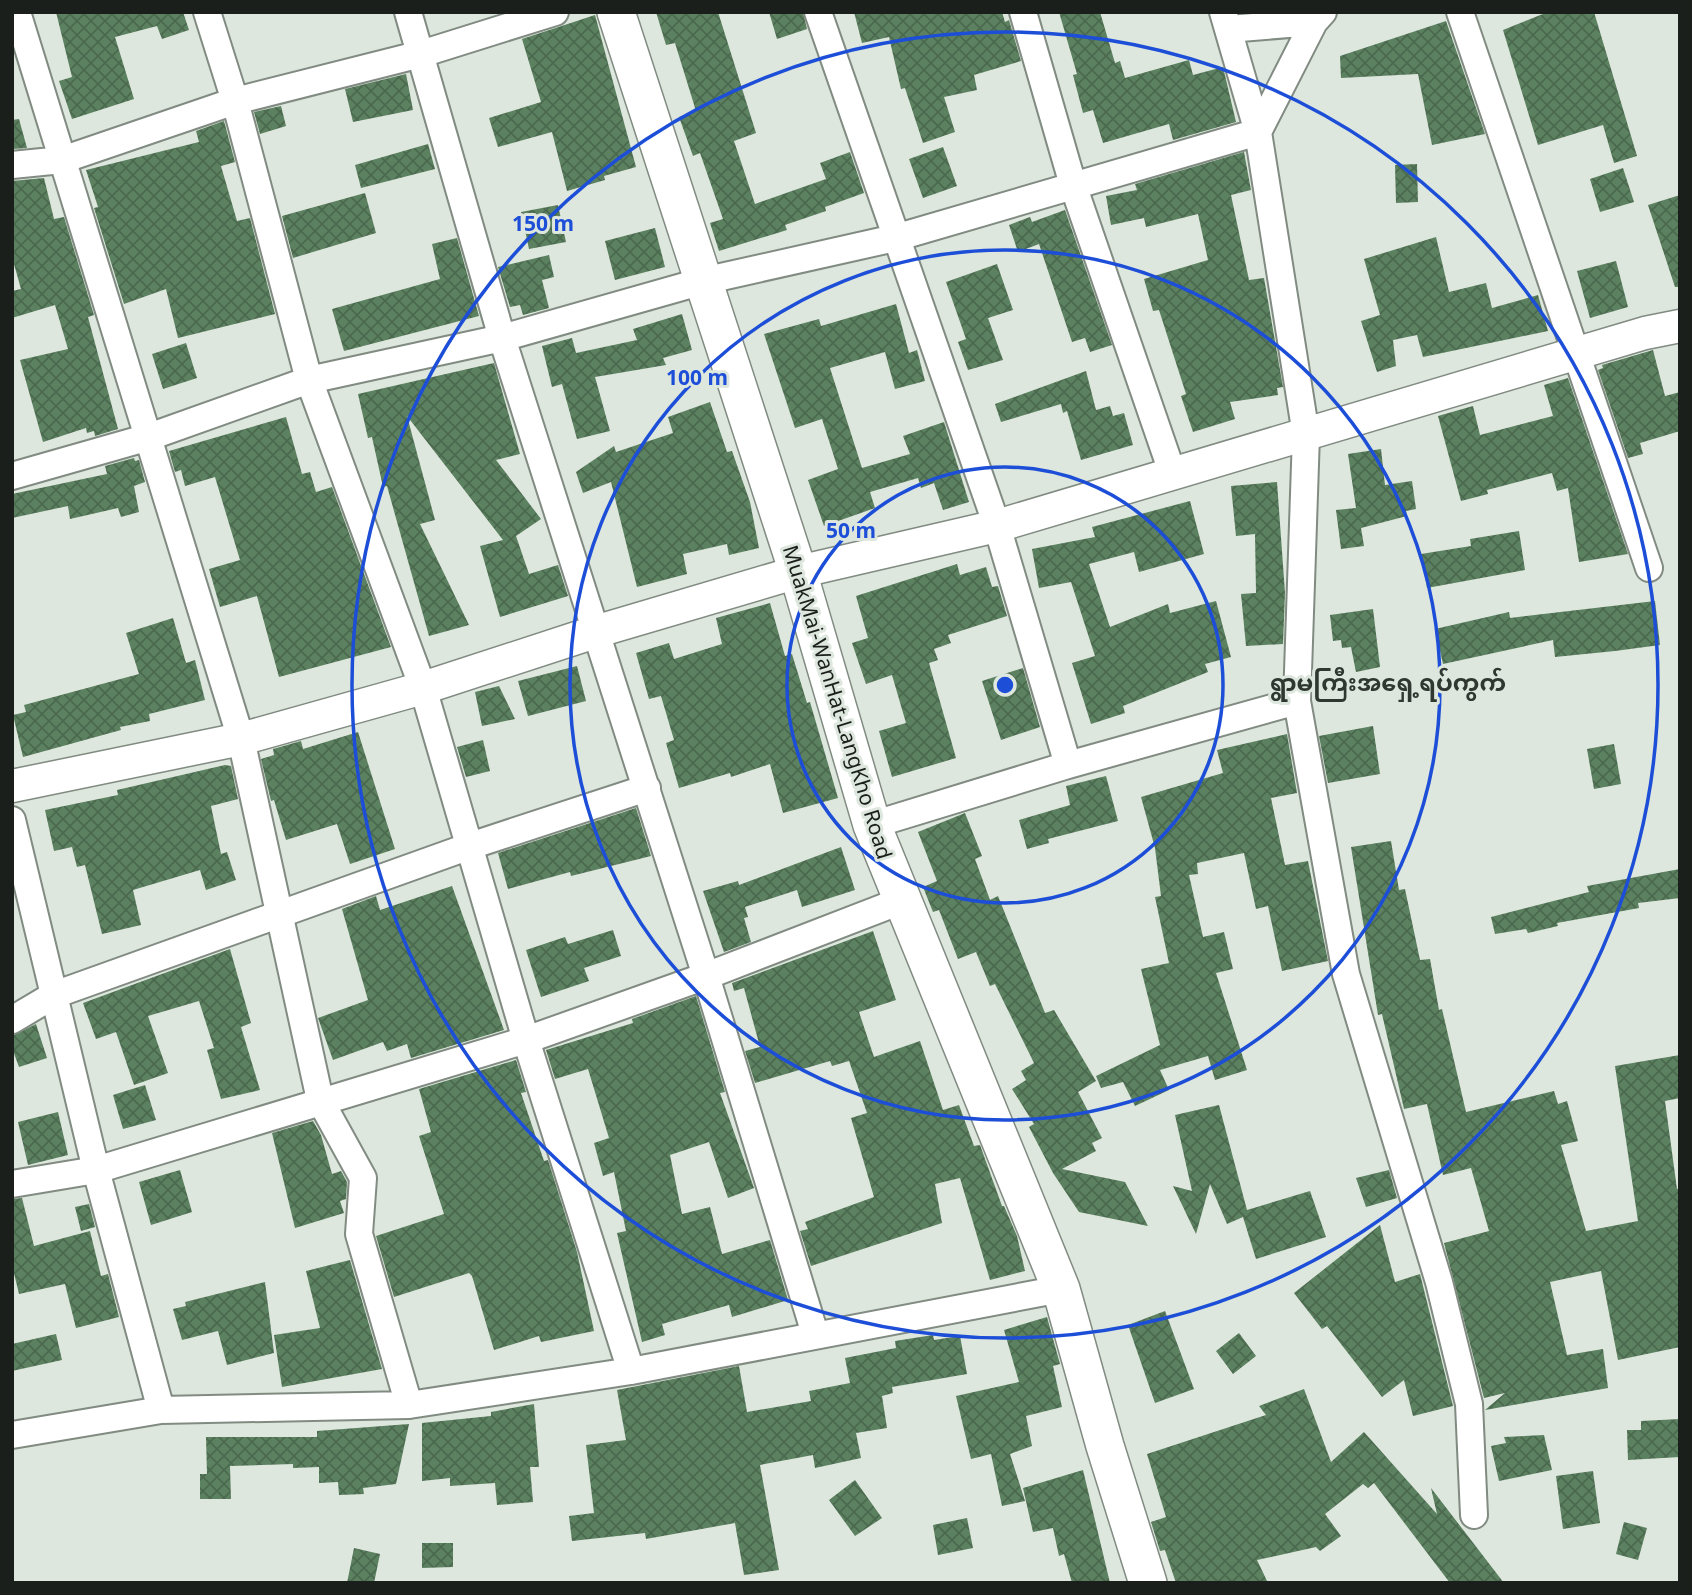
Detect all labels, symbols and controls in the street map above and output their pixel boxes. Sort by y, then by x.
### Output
text: 150 m [512,209,574,237]
text: 100 m [666,363,728,391]
text: 50 m [826,516,876,544]
street label: MuakMai-WanHat-LangKho Road [777,542,899,862]
district label: ရွာမကြီးအရှေ့ရပ်ကွက် [1270,665,1506,702]
centre of rings [993,673,1017,697]

